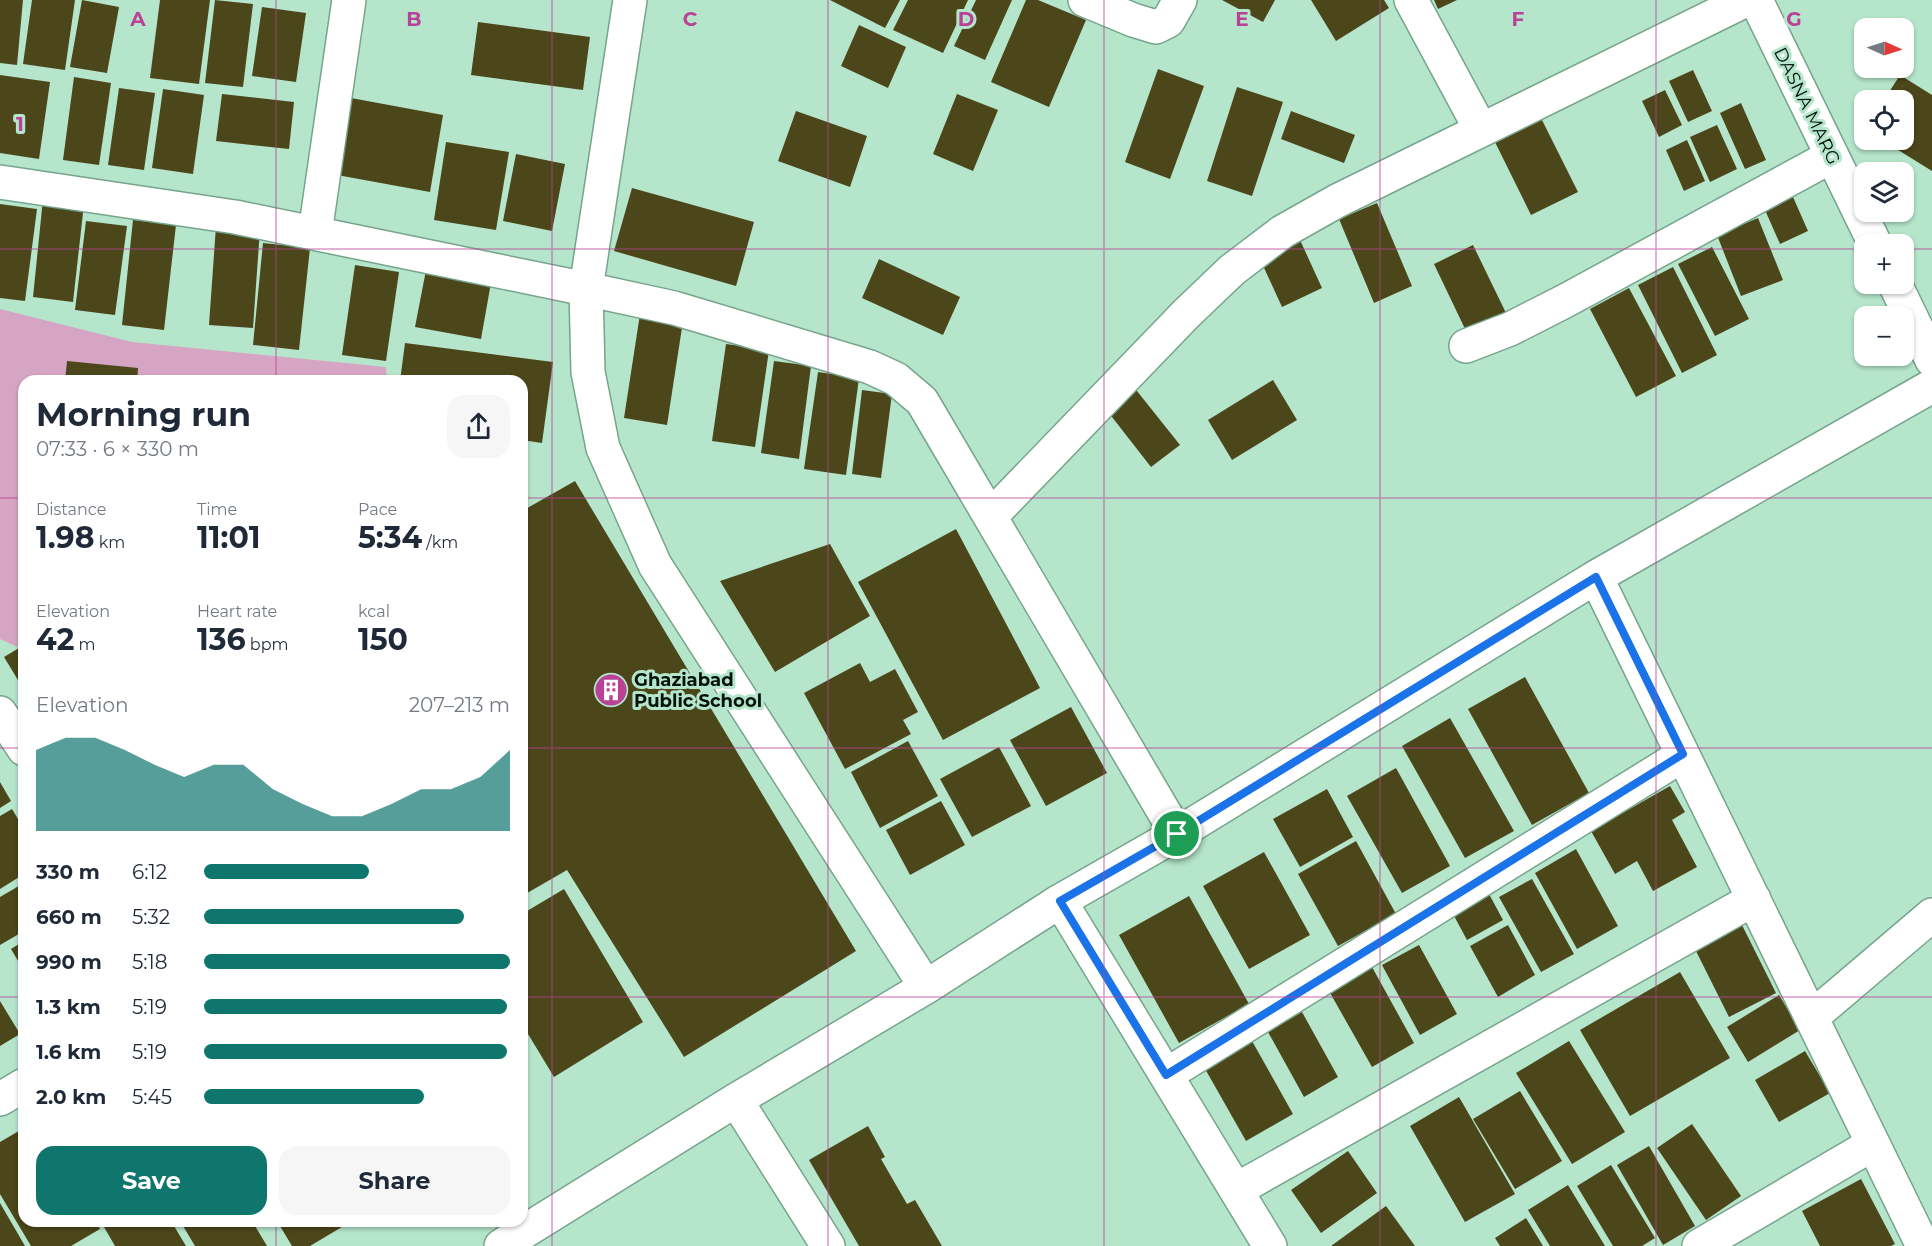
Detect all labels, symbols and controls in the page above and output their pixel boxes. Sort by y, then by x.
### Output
text: A [129,7,146,31]
text: B [406,7,422,31]
text: C [683,7,698,31]
text: D [958,7,974,31]
text: E [1235,7,1249,31]
text: F [1512,7,1525,31]
text: G [1786,7,1802,31]
north arrow [1854,18,1914,78]
map controls [1854,18,1914,366]
street label: DASNA MARG [1769,44,1845,168]
button: locate [1854,90,1914,150]
text: 1 [16,112,24,136]
button: layers [1854,162,1914,222]
button: + [1854,234,1914,294]
button: − [1854,306,1914,366]
text: Morning run [36,394,251,434]
button: share [447,395,510,458]
text: 07:33 · 6 × 330 m [36,437,199,461]
text: Distance [36,500,106,519]
text: Time [197,500,237,519]
text: Pace [358,500,397,519]
text: 1.98 [36,519,95,556]
text: 11:01 [197,519,260,556]
text: 5:34 [358,519,422,556]
text: km [95,533,125,552]
text: /km [422,533,458,552]
text: Elevation [36,602,110,621]
text: Heart rate [197,602,277,621]
text: kcal [358,602,390,621]
text: 42 [36,621,74,658]
text: 136 [197,621,246,658]
text: 150 [358,621,408,658]
text: m [74,635,96,654]
text: bpm [246,635,289,654]
place label: Ghaziabad Public School [634,669,762,712]
building icon: Ghaziabad Public School [593,672,629,708]
text: Elevation [36,693,128,717]
text: 207–213 m [409,693,510,717]
pin [1151,808,1202,859]
icon: arrive [1160,817,1193,850]
text: 330 m [36,860,100,884]
text: 6:12 [132,860,167,884]
text: 660 m [36,905,102,929]
text: 5:32 [132,905,170,929]
text: 990 m [36,950,102,974]
text: 5:18 [132,950,168,974]
text: 1.3 km [36,995,101,1019]
text: 5:19 [132,995,167,1019]
text: 1.6 km [36,1040,101,1064]
text: 5:19 [132,1040,167,1064]
text: 2.0 km [36,1085,106,1109]
text: 5:45 [132,1085,172,1109]
button: Save [36,1146,267,1215]
button: Share [279,1146,510,1215]

